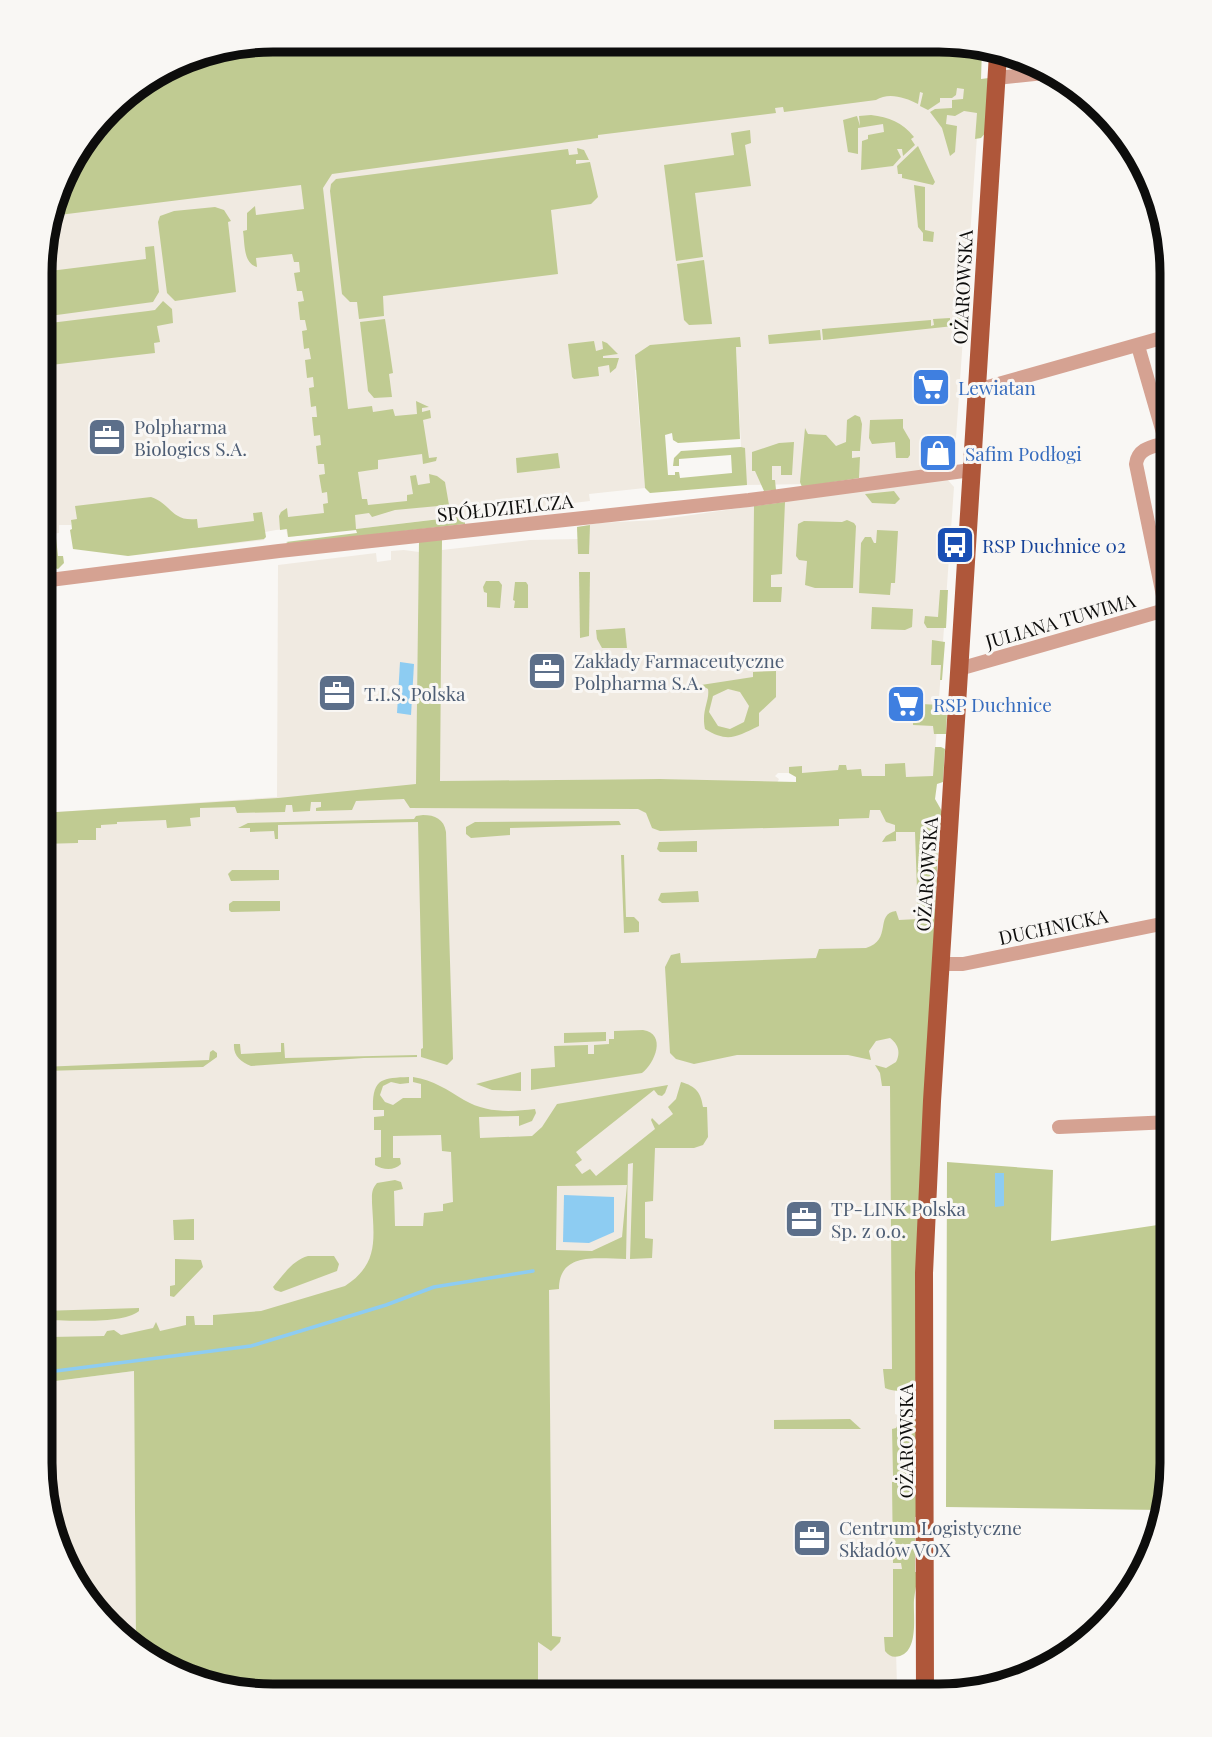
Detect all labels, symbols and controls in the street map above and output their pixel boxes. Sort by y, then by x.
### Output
street label: OŻAROWSKA [946,228,978,345]
supermarket icon: Lewiatan [910,366,952,408]
place label: Lewiatan [958,374,1037,400]
place label: Polpharma Biologics S.A. [134,413,247,461]
office icon: Polpharma Biologics S.A. [86,416,128,458]
shop icon: Safim Podłogi [917,432,959,474]
place label: Safim Podłogi [965,440,1082,466]
street label: SPÓŁDZIELCZA [436,487,575,527]
bus stop icon: RSP Duchnice 02 [934,524,976,566]
place label: RSP Duchnice 02 [982,532,1126,558]
street label: JULIANA TUWIMA [981,586,1139,654]
place label: Zakłady Farmaceutyczne Polpharma S.A. [574,647,784,695]
office icon: Zakłady Farmaceutyczne Polpharma S.A. [526,650,568,692]
office icon: T.I.S. Polska [316,672,358,714]
place label: T.I.S. Polska [364,680,466,706]
supermarket icon: RSP Duchnice [885,683,927,725]
place label: RSP Duchnice [933,691,1052,717]
street label: OŻAROWSKA [909,815,943,932]
street label: DUCHNICKA [996,902,1111,950]
place label: TP-LINK Polska Sp. z o.o. [831,1195,967,1243]
office icon: TP-LINK Polska Sp. z o.o. [783,1198,825,1240]
street label: OŻAROWSKA [892,1382,918,1499]
place label: Centrum Logistyczne Składów VOX [839,1514,1022,1562]
office icon: Centrum Logistyczne Składów VOX [791,1517,833,1559]

